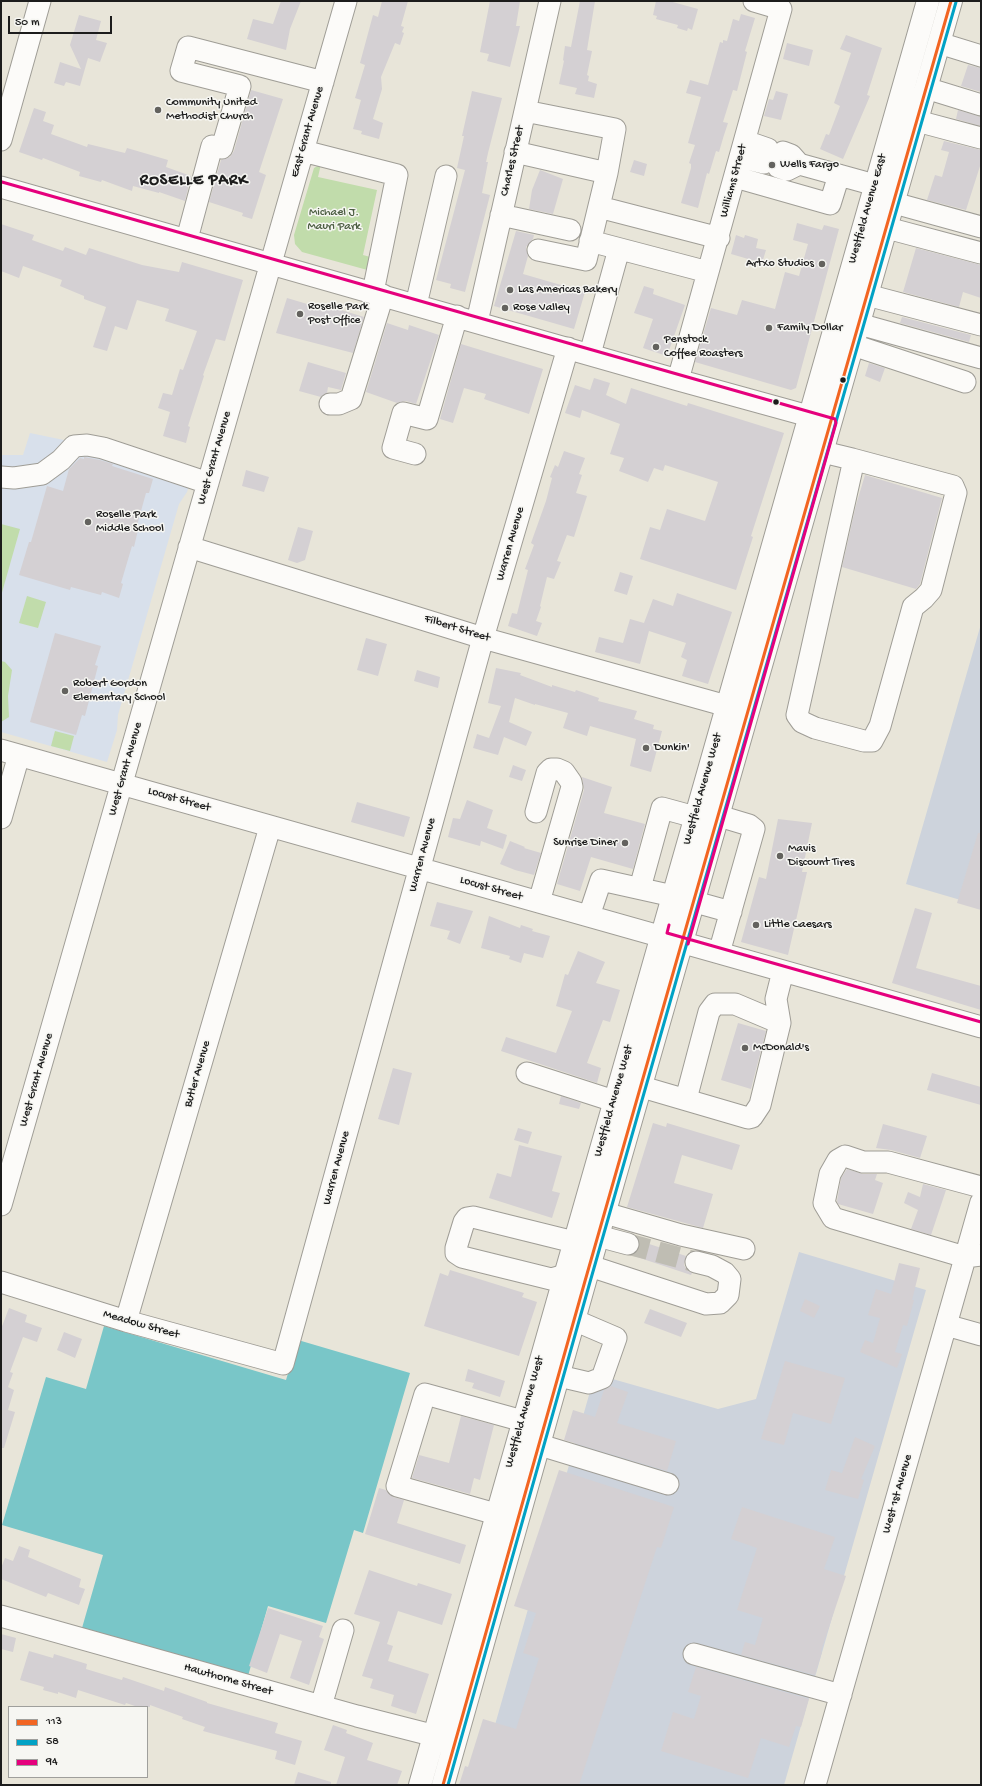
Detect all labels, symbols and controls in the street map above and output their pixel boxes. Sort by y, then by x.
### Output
scale bar [10,8,114,34]
text: 50 m [15,16,40,30]
street label: East Grant Avenue [288,85,328,179]
place label: Community United Methodist Church [166,96,257,124]
marker: Community United Methodist Church [153,105,163,115]
street label: Charles Street [498,124,528,198]
street label: Williams Street [717,143,751,219]
street label: Westfield Avenue East [845,153,891,265]
place label: Wells Fargo [780,158,839,172]
marker: Wells Fargo [767,160,777,170]
district label: ROSELLE PARK [140,172,248,192]
park label: Michael J. Mauri Park [307,206,361,234]
place label: ArtXo Studios [746,257,814,271]
marker: ArtXo Studios [817,259,827,269]
place label: Las Americas Bakery [518,283,617,297]
marker: Las Americas Bakery [505,285,515,295]
place label: Roselle Park Post Office [308,300,368,328]
place label: Rose Valley [513,301,570,315]
marker: Rose Valley [500,303,510,313]
marker: Roselle Park Post Office [295,309,305,319]
place label: Family Dollar [777,321,843,335]
marker: Family Dollar [764,323,774,333]
place label: Penstock Coffee Roasters [664,333,743,361]
marker: Penstock Coffee Roasters [651,342,661,352]
unlabelled marker [838,375,848,385]
unlabelled marker [771,397,781,407]
street label: West Grant Avenue [195,410,235,506]
street label: Warren Avenue [494,505,528,583]
place label: Roselle Park Middle School [96,508,164,536]
marker: Roselle Park Middle School [83,517,93,527]
street label: Filbert Street [422,612,492,646]
place label: Robert Gordon Elementary School [73,677,165,705]
marker: Robert Gordon Elementary School [60,686,70,696]
street label: West Grant Avenue [106,721,146,817]
street label: Westfield Avenue West [680,732,726,846]
place label: Dunkin' [654,741,690,755]
marker: Dunkin' [641,743,651,753]
street label: Locust Street [146,784,212,816]
street label: Warren Avenue [406,816,440,894]
place label: Sunrise Diner [553,836,617,850]
marker: Sunrise Diner [620,838,630,848]
place label: Mavis Discount Tires [788,842,854,870]
marker: Mavis Discount Tires [775,851,785,861]
street label: Locust Street [458,873,524,905]
place label: Little Caesars [764,918,832,932]
marker: Little Caesars [751,920,761,930]
street label: West Grant Avenue [17,1032,57,1128]
street label: Butler Avenue [182,1039,214,1109]
place label: McDonald's [753,1041,809,1055]
marker: McDonald's [740,1043,750,1053]
street label: Westfield Avenue West [591,1044,637,1158]
street label: Warren Avenue [320,1129,354,1207]
street label: Meadow Street [101,1307,181,1343]
street label: Westfield Avenue West [502,1355,548,1469]
street label: West 1st Avenue [880,1453,916,1535]
street label: Hawthorne Street [182,1660,274,1700]
legend [8,1706,148,1778]
text: 113 [46,1715,62,1729]
text: 58 [46,1735,59,1749]
text: 94 [46,1755,58,1769]

